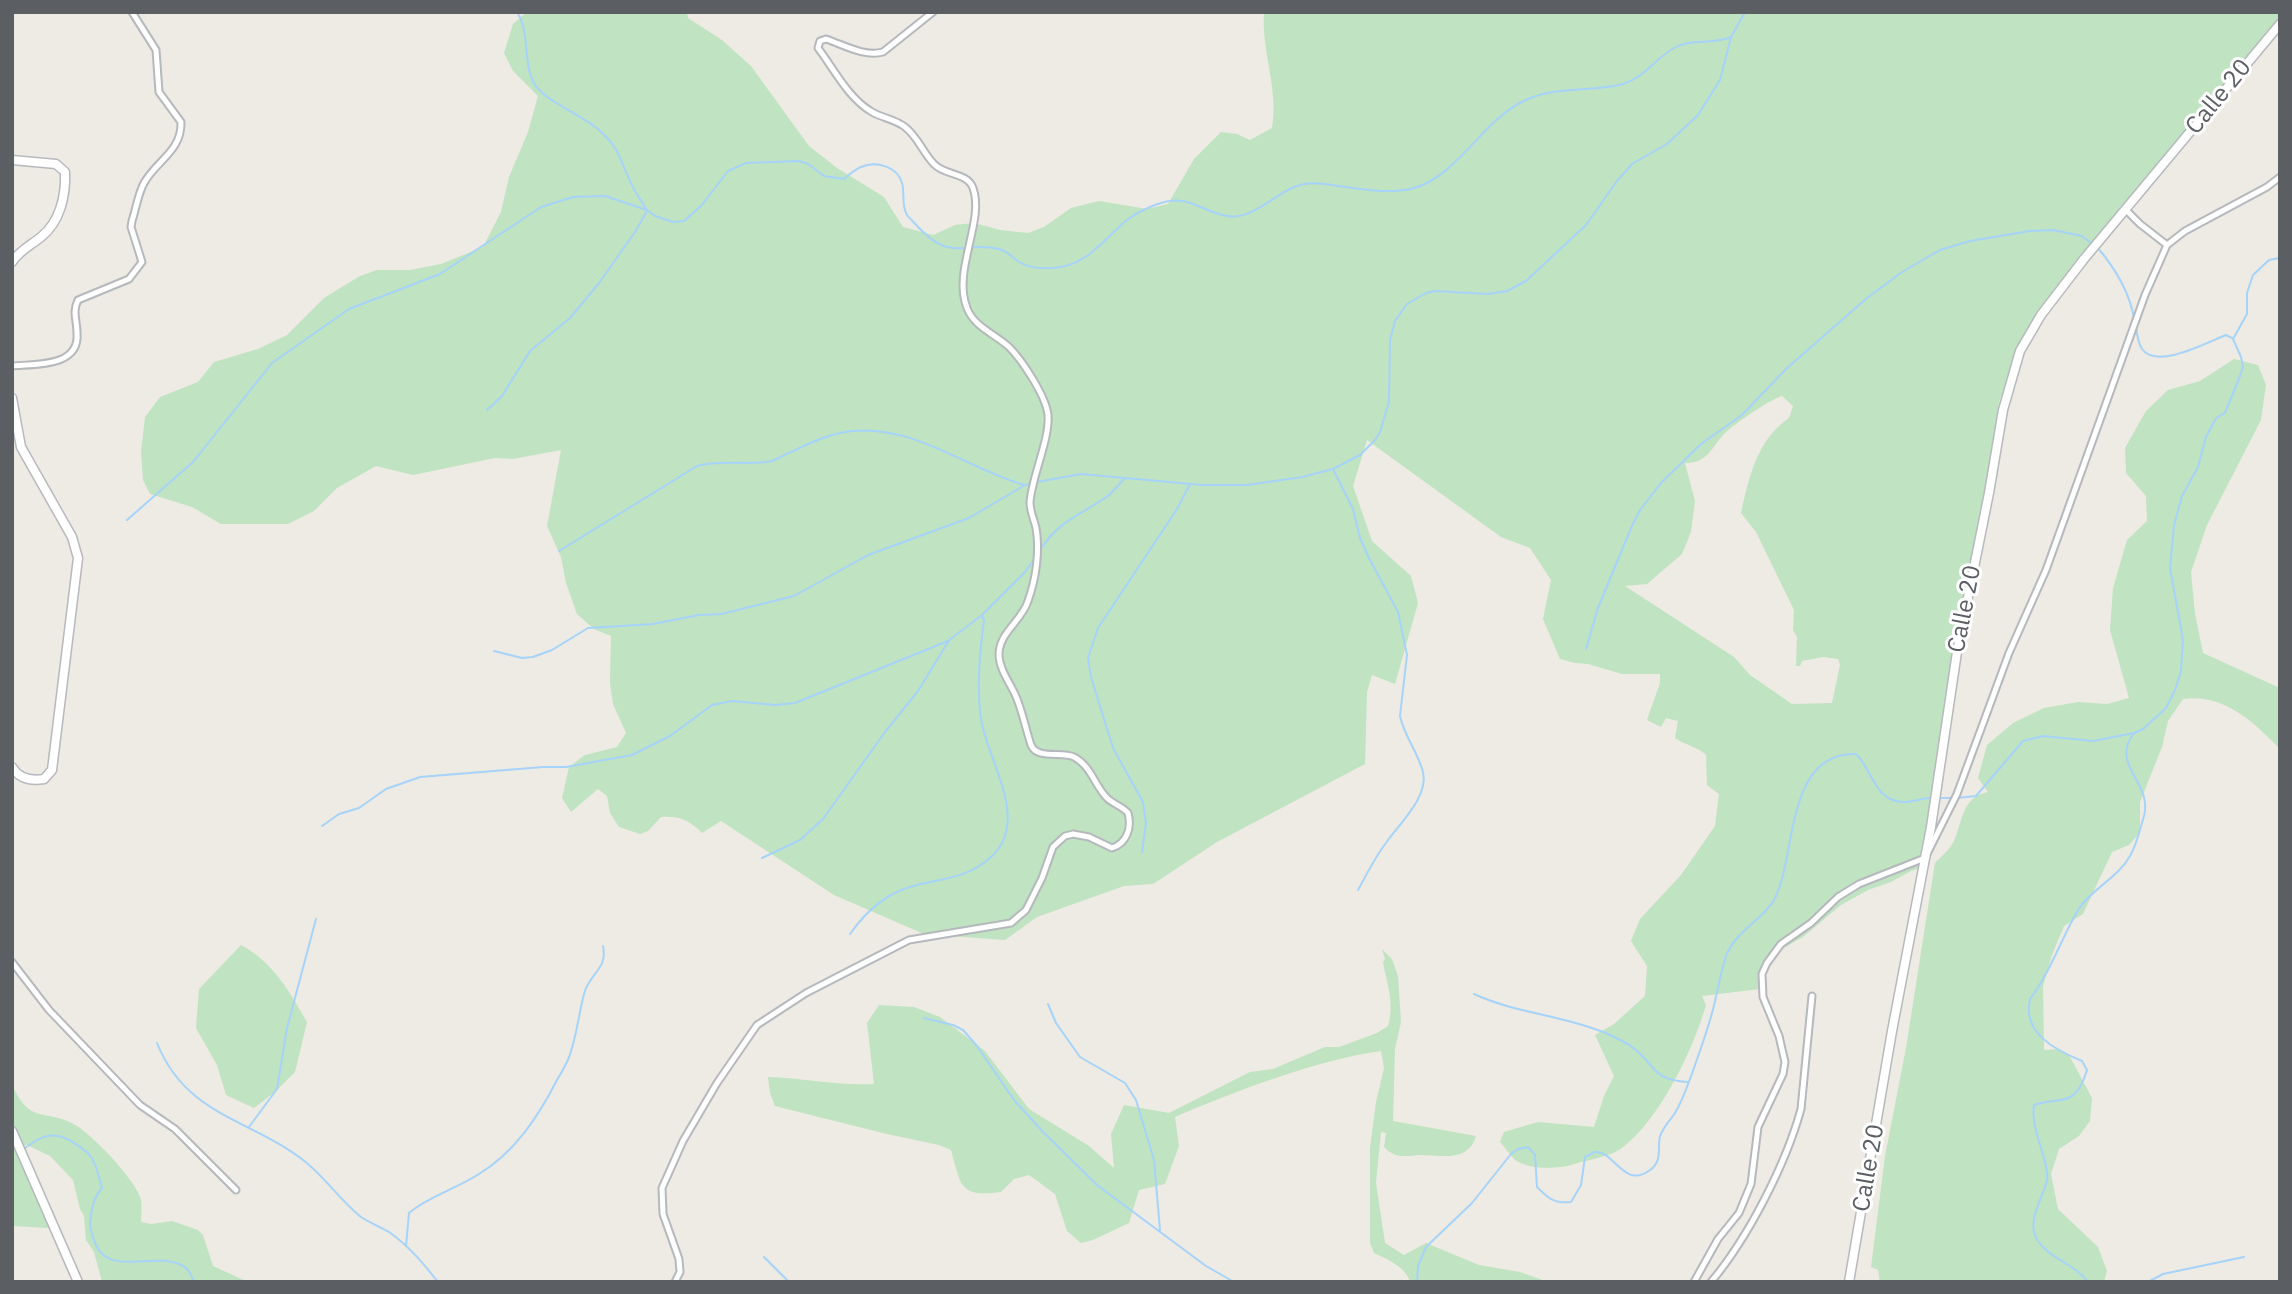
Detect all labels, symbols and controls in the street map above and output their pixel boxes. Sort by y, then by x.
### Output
street label: Calle 20 [2180,54,2258,140]
street label: Calle 20 [1942,563,1988,655]
street label: Calle 20 [1847,1122,1891,1214]

